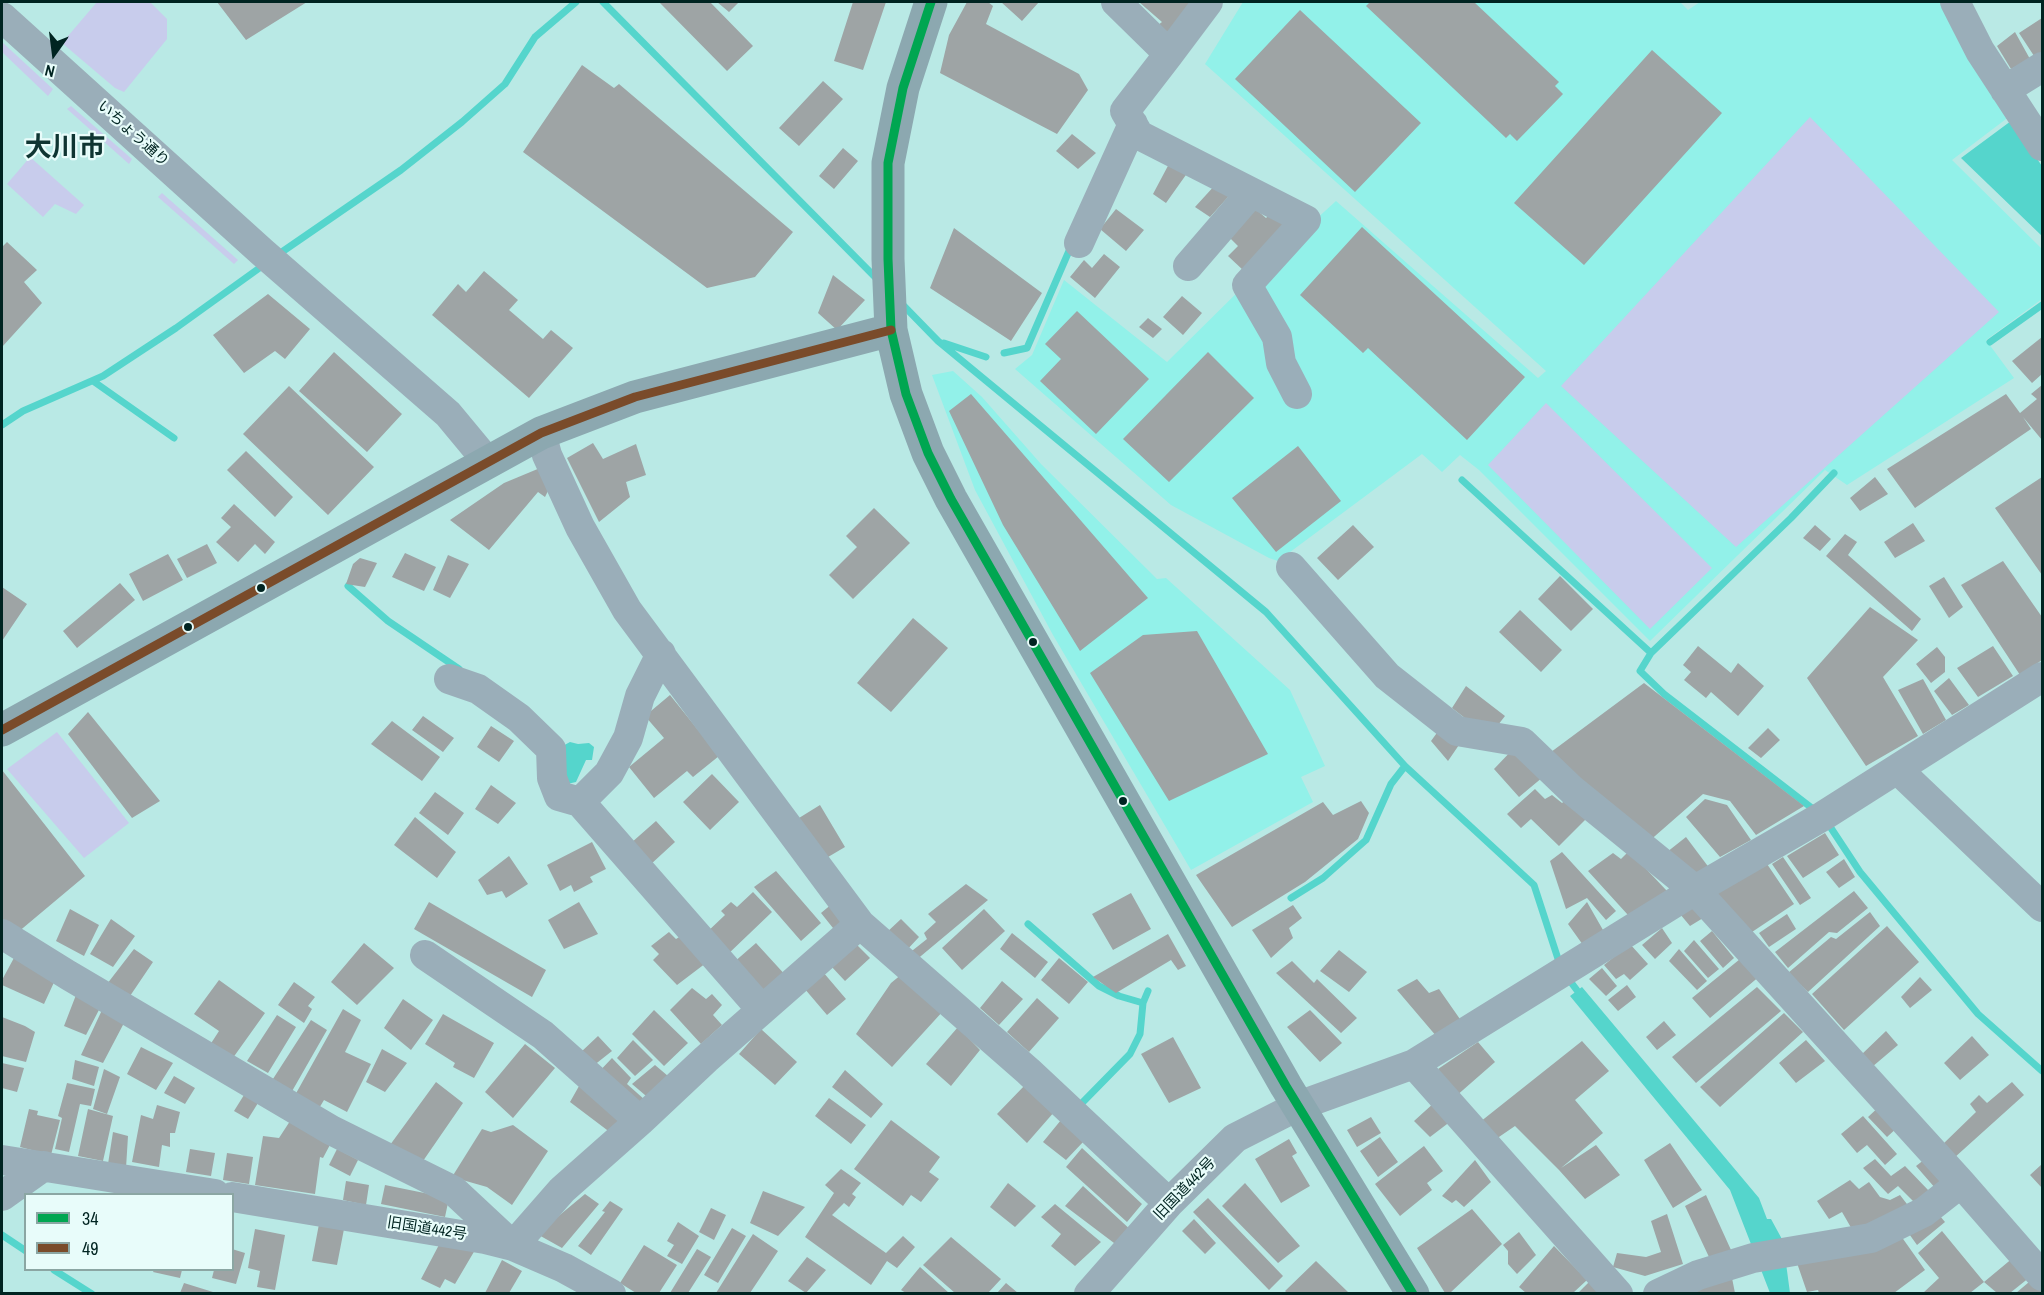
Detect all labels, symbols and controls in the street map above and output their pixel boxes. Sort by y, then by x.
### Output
north arrow [24,24,84,84]
text: N [42,60,57,83]
street label: いちょう通り [94,97,172,171]
district label: 大川市 [25,133,105,165]
unlabelled marker [255,582,267,594]
unlabelled marker [182,621,194,633]
unlabelled marker [1027,636,1039,648]
unlabelled marker [1117,795,1129,807]
street label: 旧国道442号 [1151,1154,1219,1224]
legend [24,1193,234,1271]
text: 34 [82,1206,98,1231]
street label: 旧国道442号 [386,1214,468,1244]
text: 49 [82,1236,98,1261]

